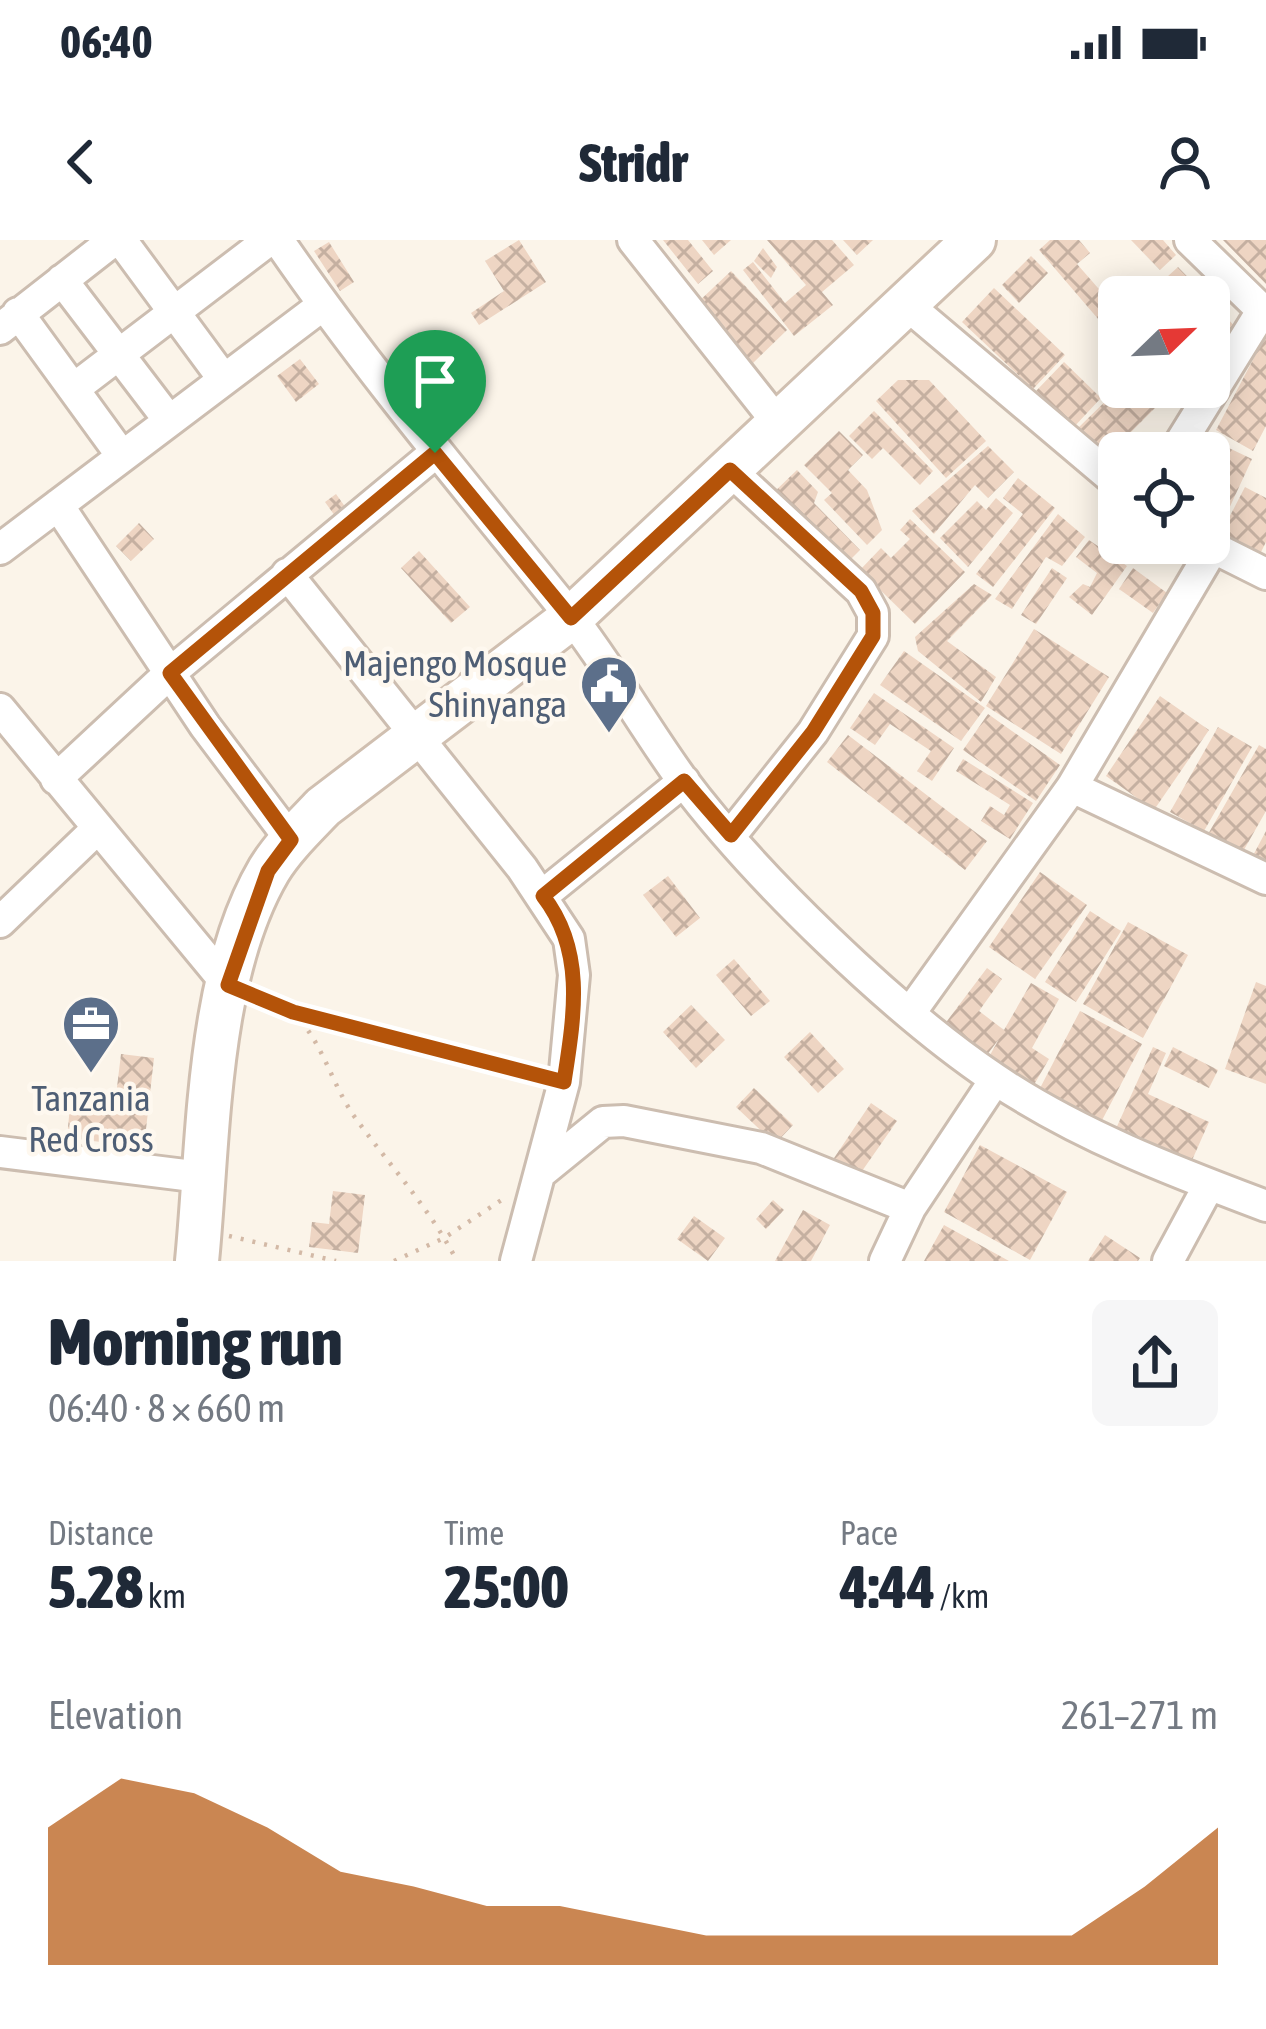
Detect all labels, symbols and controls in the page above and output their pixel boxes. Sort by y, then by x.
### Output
text: 06:40 [60,16,153,68]
icon: back [48,129,114,195]
icon: person [1152,129,1218,195]
text: Stridr [579,132,687,193]
north arrow [1098,276,1230,408]
map controls [1098,276,1230,564]
pin [384,330,486,453]
icon: arrive [402,348,468,414]
button: locate [1098,432,1230,564]
place label: Majengo Mosque Shinyanga [343,642,567,725]
public building icon: Majengo Mosque Shinyanga [578,653,640,735]
office icon: Tanzania Red Cross [60,993,122,1075]
place label: Tanzania Red Cross [28,1077,154,1160]
button: share [1092,1300,1218,1426]
text: Morning run [48,1303,343,1379]
text: 06:40 · 8 × 660 m [48,1386,285,1430]
text: Distance [48,1514,154,1552]
text: Time [444,1514,504,1552]
text: Pace [840,1514,898,1552]
text: 5.28 [48,1552,143,1621]
text: 25:00 [444,1552,569,1621]
text: 4:44 [840,1552,935,1621]
text: km [143,1577,186,1615]
text: /km [935,1577,989,1615]
text: Elevation [48,1693,183,1737]
text: 261–271 m [1061,1693,1218,1737]

